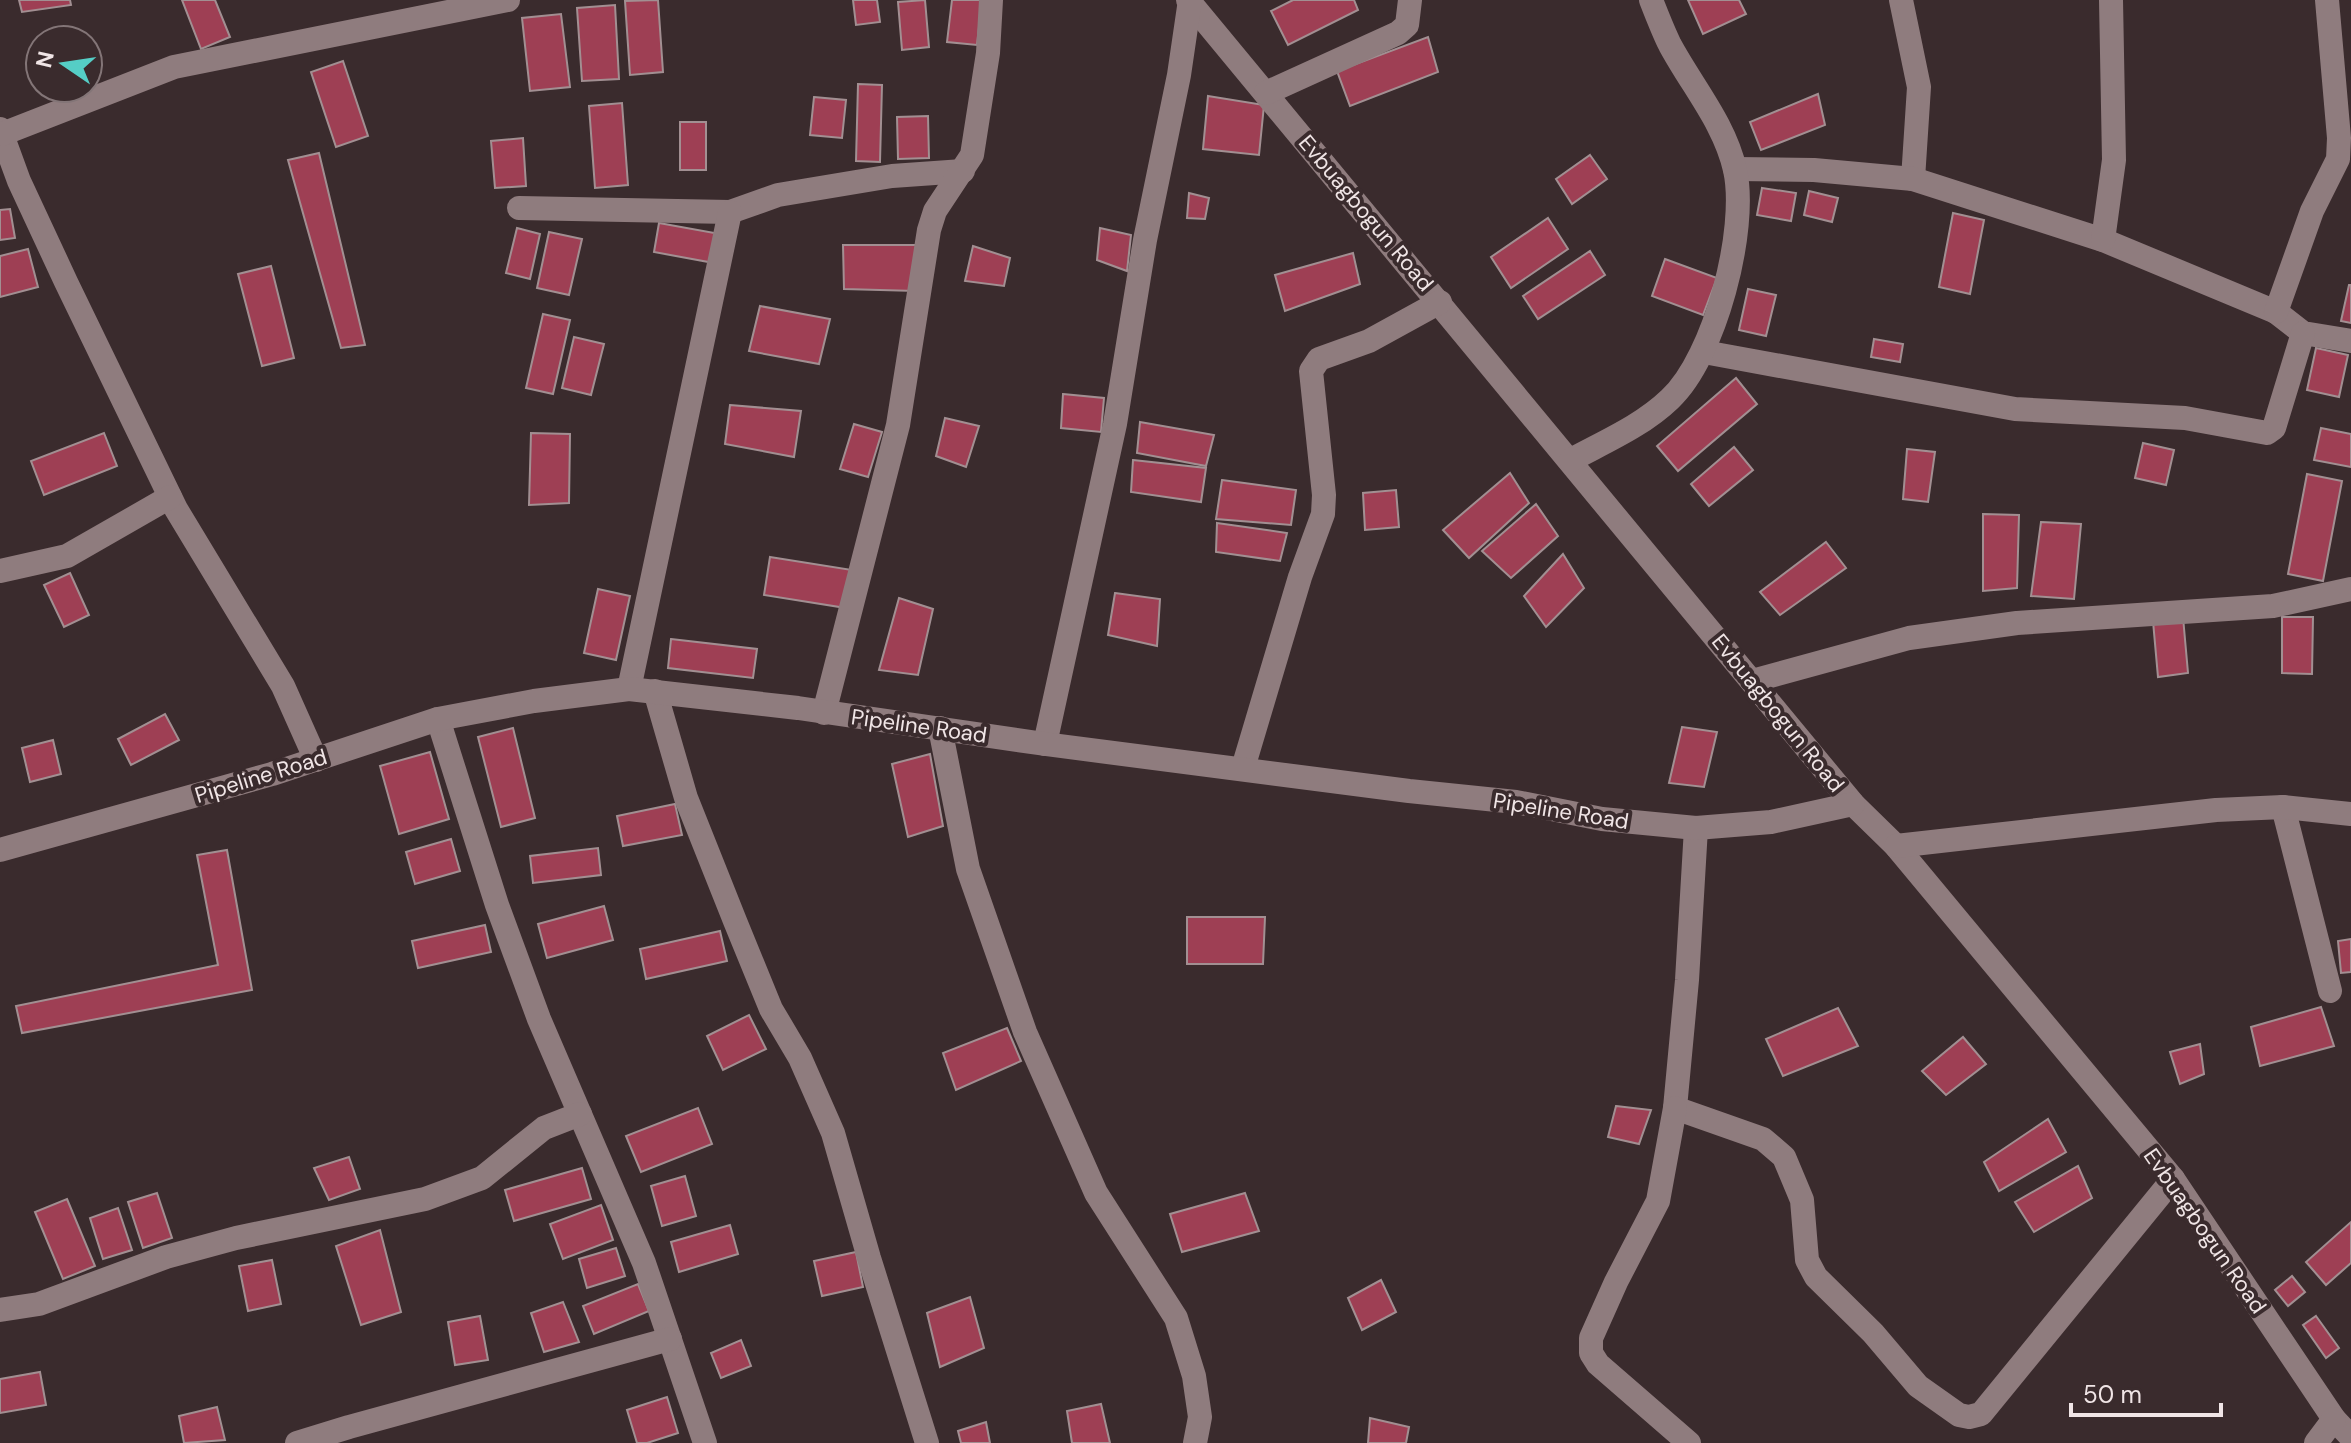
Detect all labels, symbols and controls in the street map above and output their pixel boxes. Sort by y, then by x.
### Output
north arrow [24,24,104,104]
text: N [29,49,61,71]
street label: Evbuagbogun Road [1292,129,1440,297]
street label: Evbuagbogun Road [1705,628,1851,798]
street label: Pipeline Road [849,702,989,750]
street label: Pipeline Road [191,742,331,810]
street label: Pipeline Road [1491,786,1631,836]
street label: Evbuagbogun Road [2137,1143,2273,1319]
scale bar [2071,1367,2221,1417]
text: 50 m [2083,1379,2142,1410]

